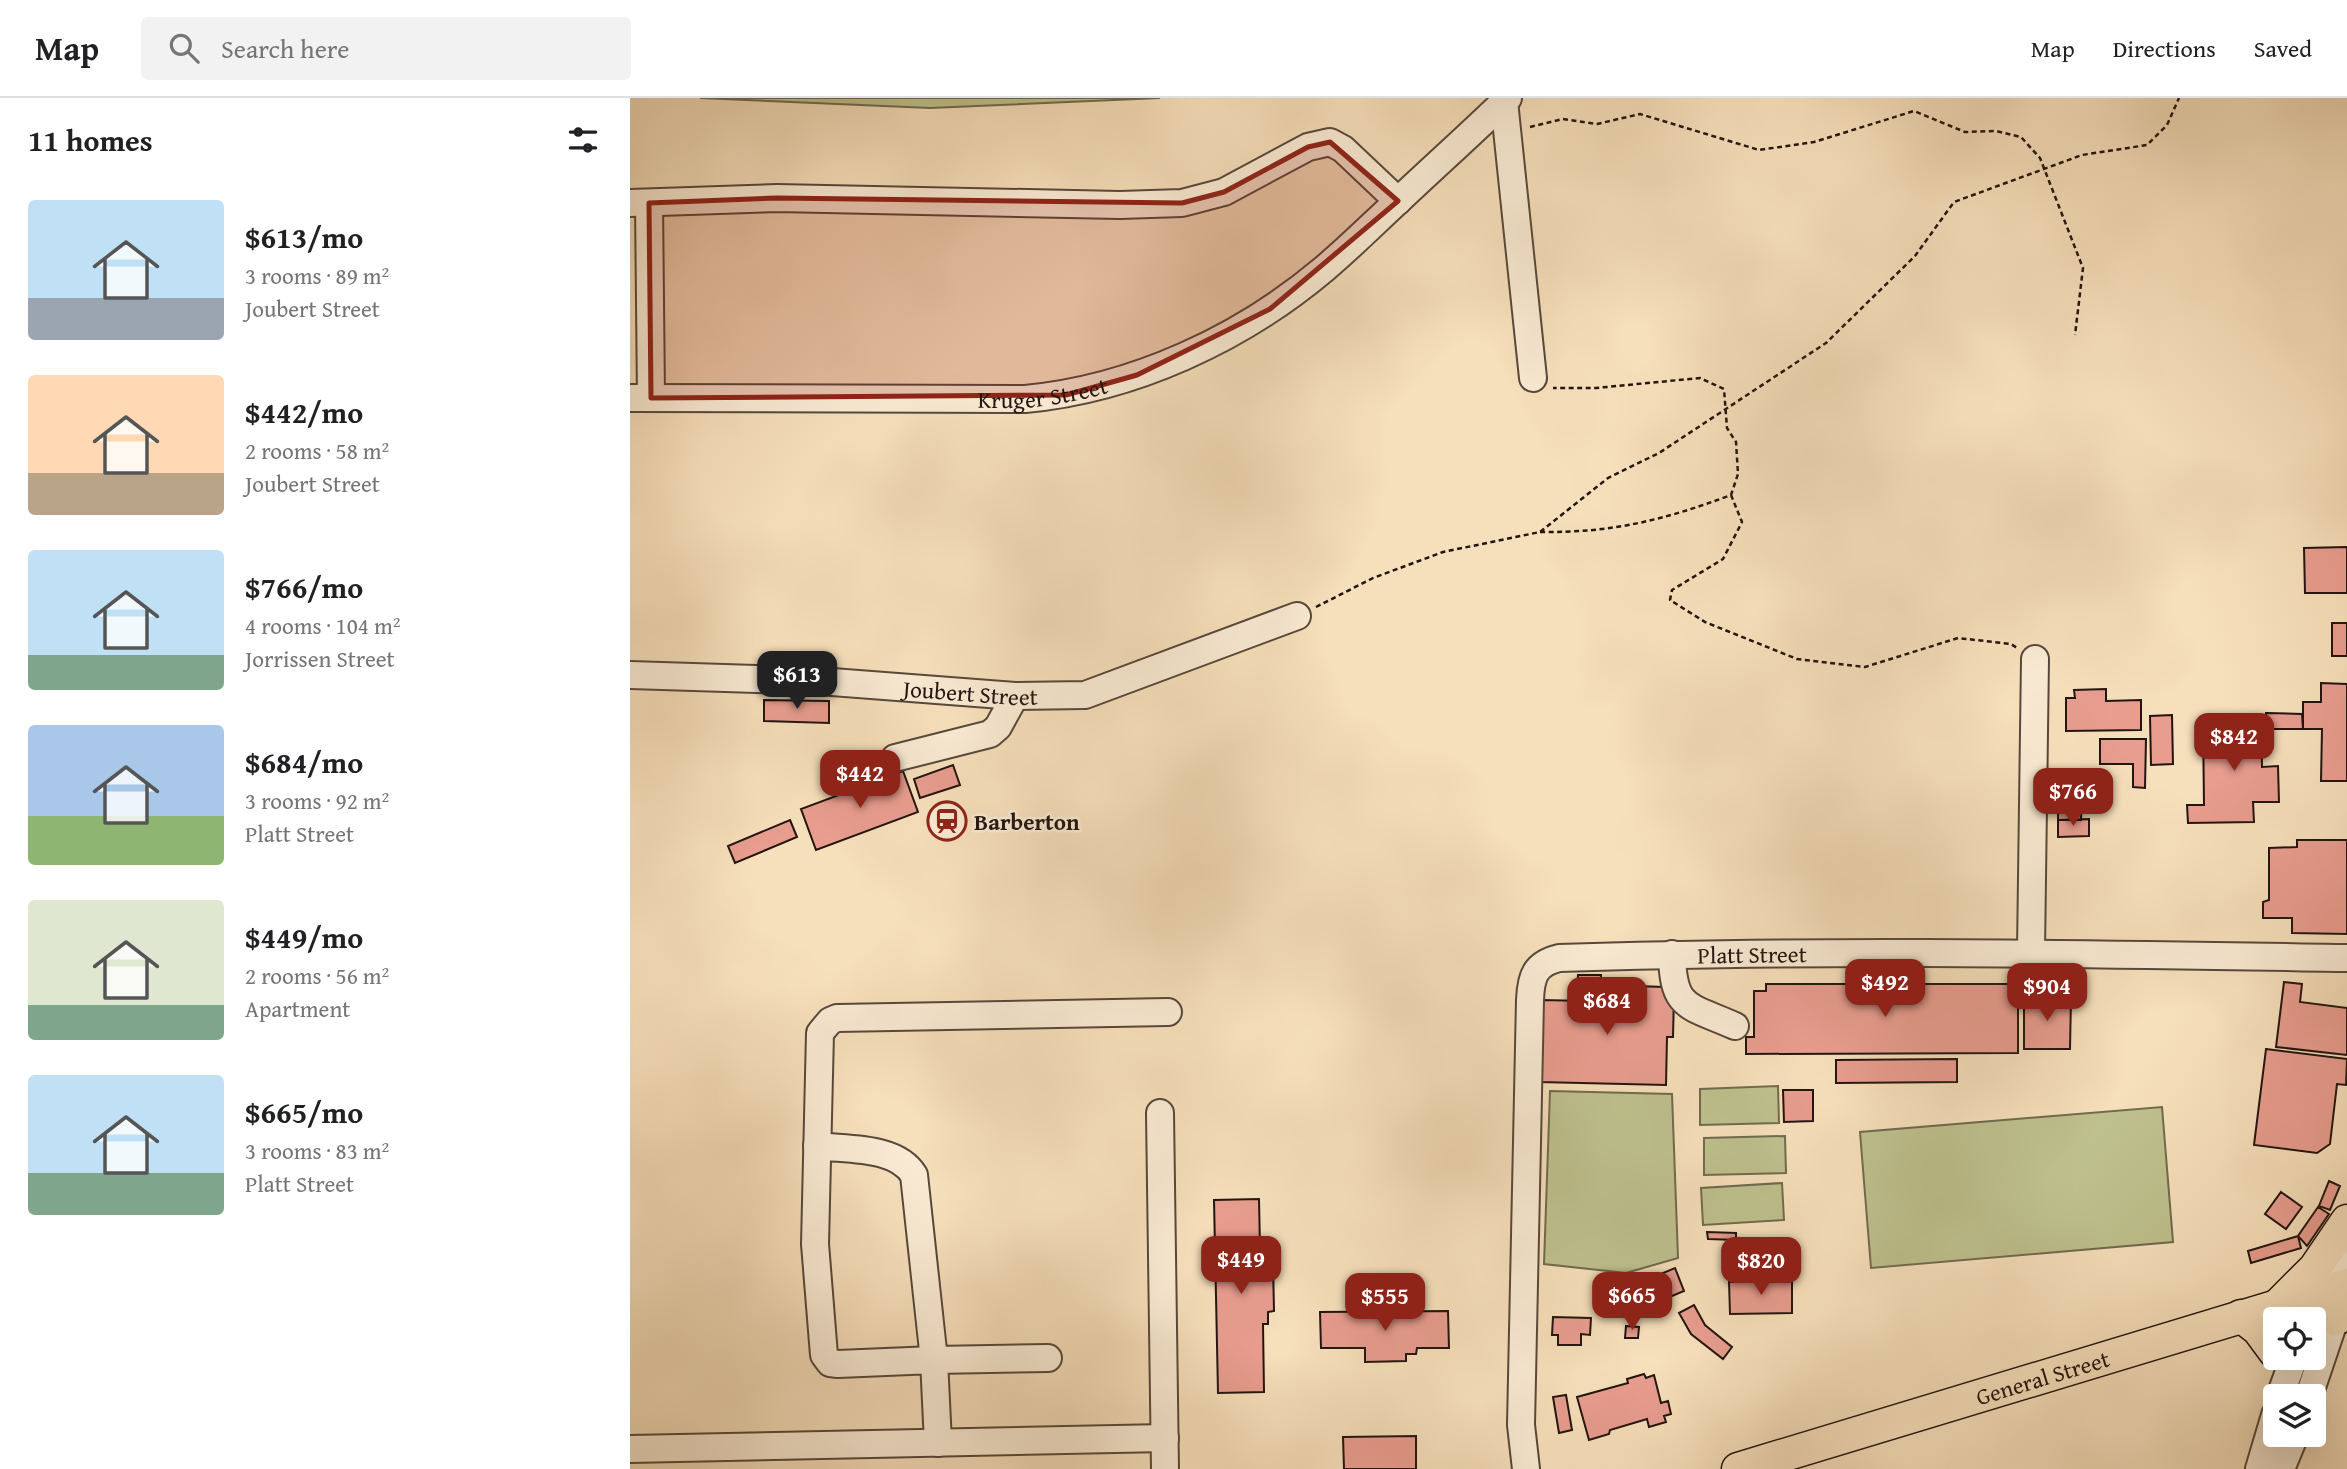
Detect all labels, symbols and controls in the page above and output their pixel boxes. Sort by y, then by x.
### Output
search box [141,17,631,80]
text: Map [35,24,99,72]
icon: search [165,29,203,67]
text: Search here [221,29,349,68]
text: Map [2031,31,2075,66]
text: Directions [2113,31,2216,66]
text: Saved [2254,31,2312,66]
text: 11 homes [28,118,153,162]
icon: filters [564,121,602,159]
text: $613/mo [245,215,363,259]
icon: home [84,228,168,312]
text: 3 rooms · 89 m² [245,259,389,292]
text: Joubert Street [245,292,380,325]
street label: Kruger Street [978,368,1111,416]
text: $442/mo [245,390,363,434]
icon: home [84,403,168,487]
text: 2 rooms · 58 m² [245,434,389,467]
text: Joubert Street [245,467,380,500]
text: $766/mo [245,565,363,609]
icon: home [84,578,168,662]
text: 4 rooms · 104 m² [245,609,400,642]
text: Jorrissen Street [245,642,395,675]
pin: $613 [756,652,838,711]
text: $613 [773,657,821,690]
street label: Joubert Street [899,671,1038,713]
pin: $842 [2193,714,2275,773]
text: $842 [2210,719,2258,752]
text: $684/mo [245,740,363,784]
pin: $442 [819,750,901,810]
icon: home [84,753,168,837]
text: $442 [836,756,884,789]
pin: $766 [2032,768,2114,828]
text: $766 [2049,774,2097,807]
text: 3 rooms · 92 m² [245,784,389,817]
station icon: Barberton [926,800,968,842]
place label: Barberton [974,805,1080,838]
text: Platt Street [245,817,354,850]
text: $449/mo [245,915,363,959]
icon: home [84,928,168,1012]
street label: Platt Street [1697,937,1807,971]
text: 2 rooms · 56 m² [245,959,389,992]
pin: $492 [1844,960,1926,1019]
pin: $904 [2006,964,2088,1023]
text: $492 [1861,965,1909,998]
text: $904 [2023,969,2071,1002]
pin: $684 [1566,978,1648,1037]
text: $684 [1583,983,1631,1016]
text: Apartment [245,992,350,1025]
text: $665/mo [245,1090,363,1134]
icon: home [84,1103,168,1187]
text: 3 rooms · 83 m² [245,1134,389,1167]
text: Platt Street [245,1167,354,1200]
pin: $449 [1200,1236,1282,1296]
pin: $820 [1720,1238,1802,1297]
text: $449 [1217,1242,1265,1275]
text: $820 [1737,1243,1785,1276]
pin: $665 [1591,1272,1673,1332]
pin: $555 [1344,1274,1426,1333]
text: $665 [1608,1278,1656,1311]
text: $555 [1361,1279,1409,1312]
map controls [2263,1307,2326,1447]
button: locate [2263,1307,2326,1370]
street label: General Street [1972,1341,2113,1413]
button: layers [2263,1384,2326,1447]

